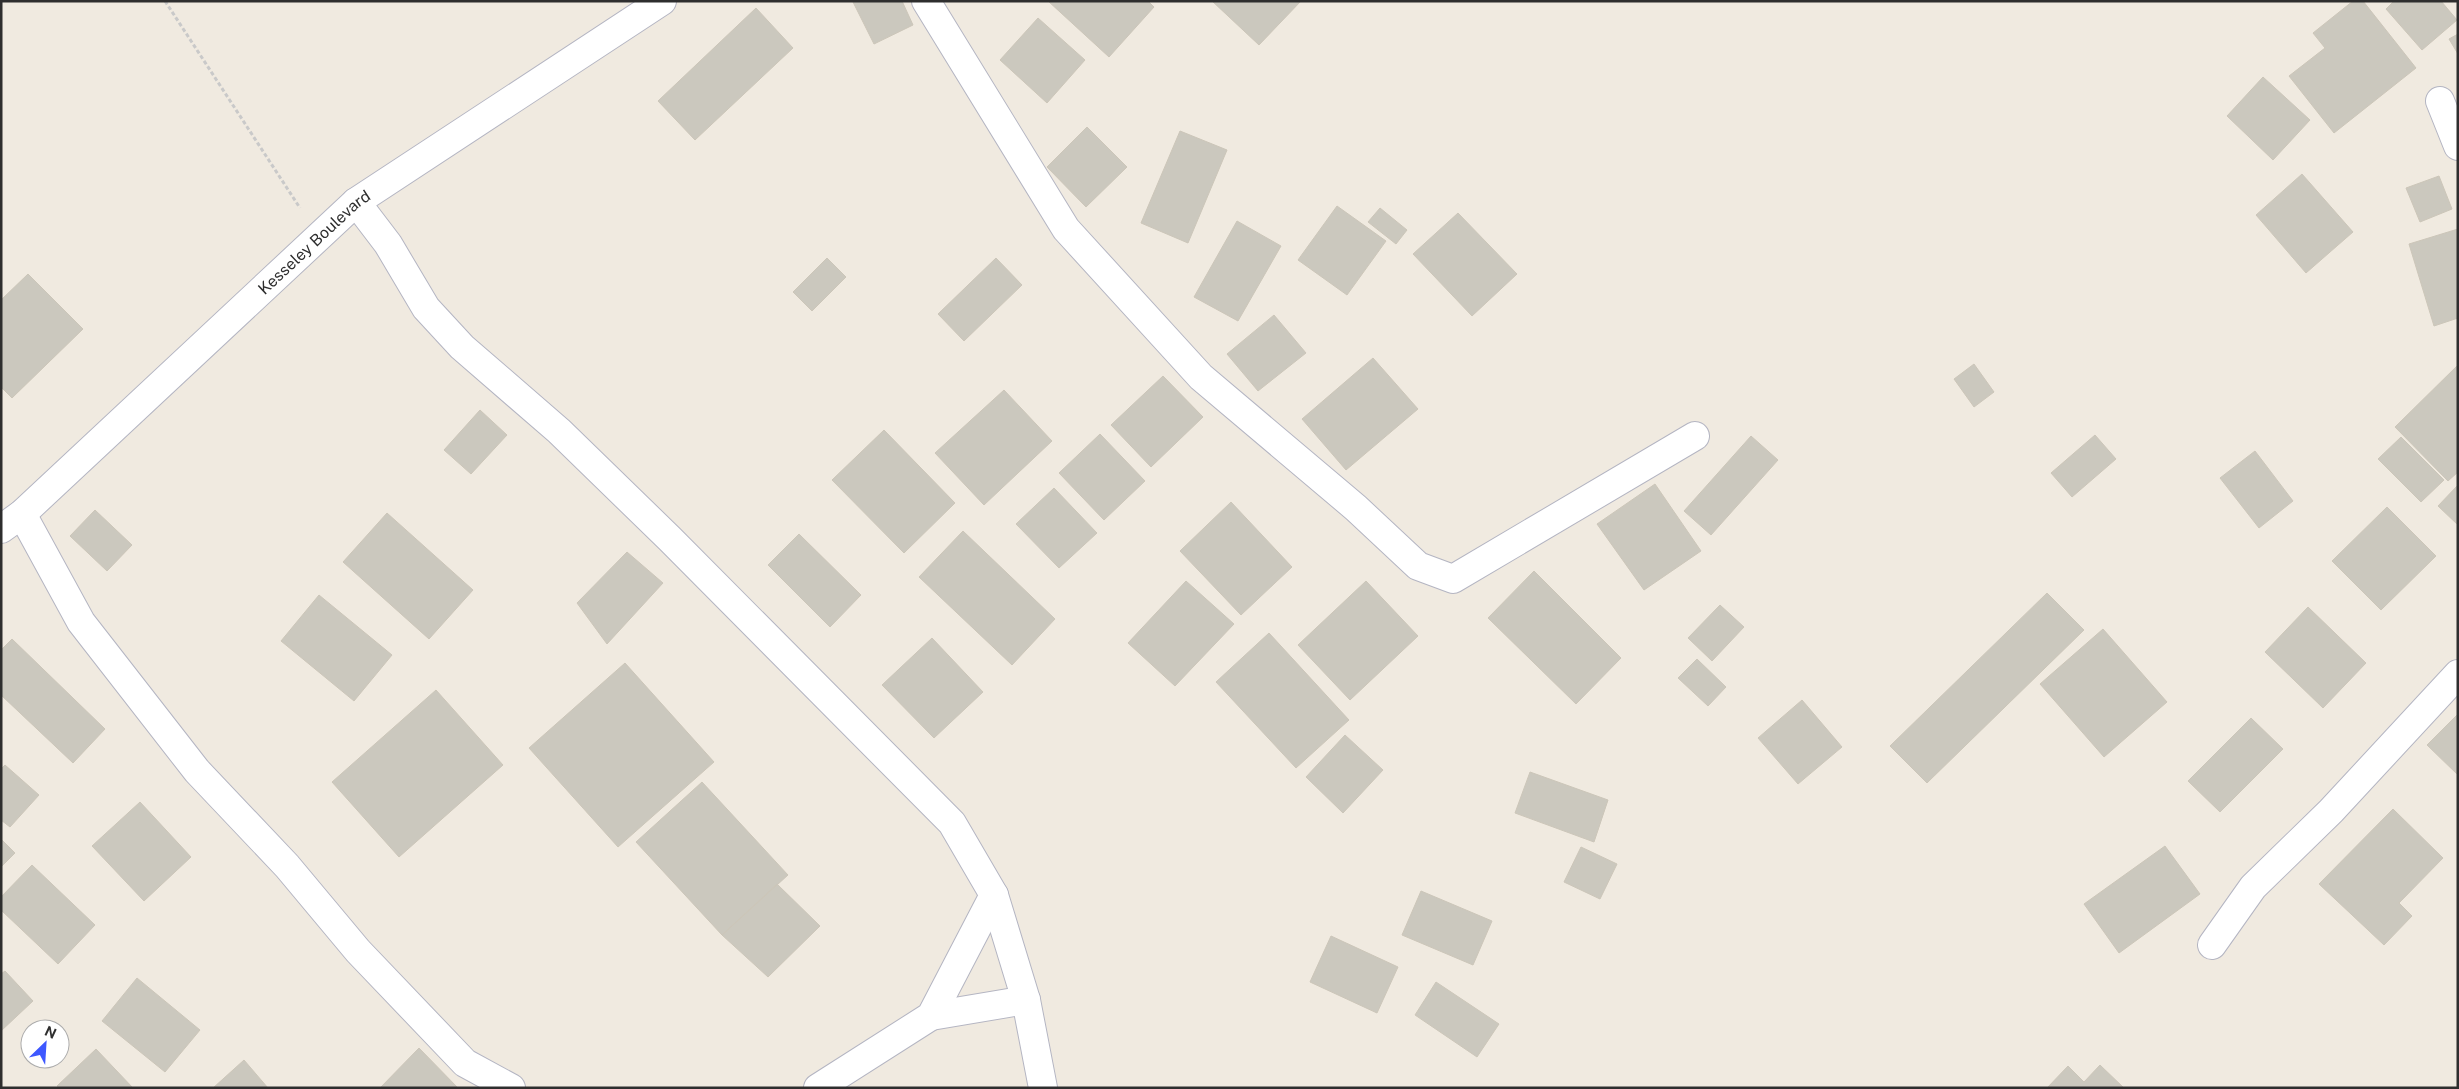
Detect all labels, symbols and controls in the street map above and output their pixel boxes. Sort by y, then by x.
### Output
street label: Kesseley Boulevard [254,186,374,298]
north arrow [20,1019,70,1069]
text: N [42,1023,59,1042]

